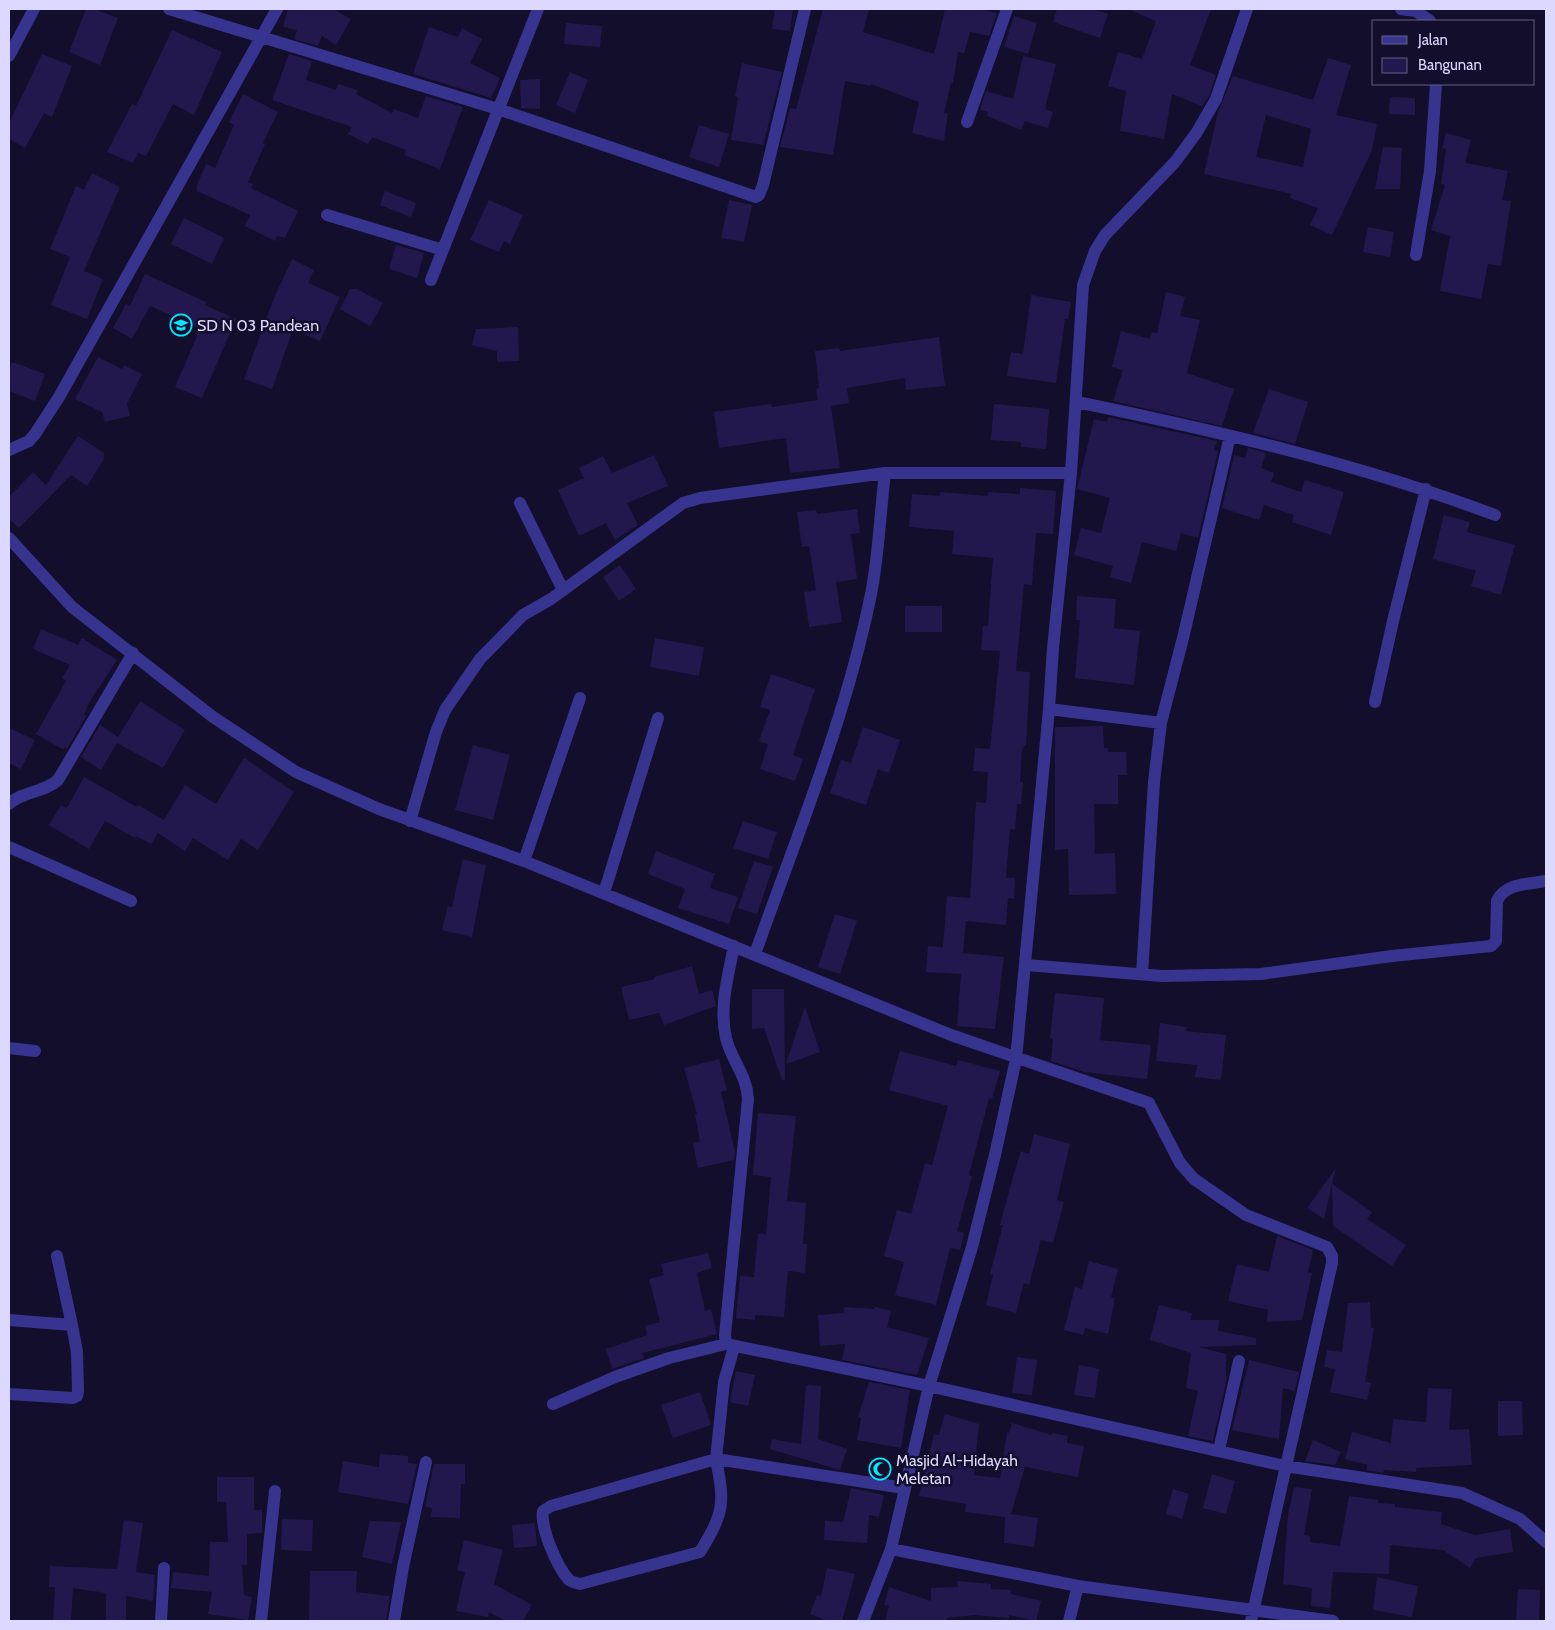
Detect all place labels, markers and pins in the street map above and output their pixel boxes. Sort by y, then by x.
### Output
school or university icon: SD N 03 Pandean [169,313,193,337]
place label: SD N 03 Pandean [197,316,319,335]
place label: Masjid Al-Hidayah Meletan [896,1451,1018,1488]
mosque icon: Masjid Al-Hidayah Meletan [868,1457,892,1481]

